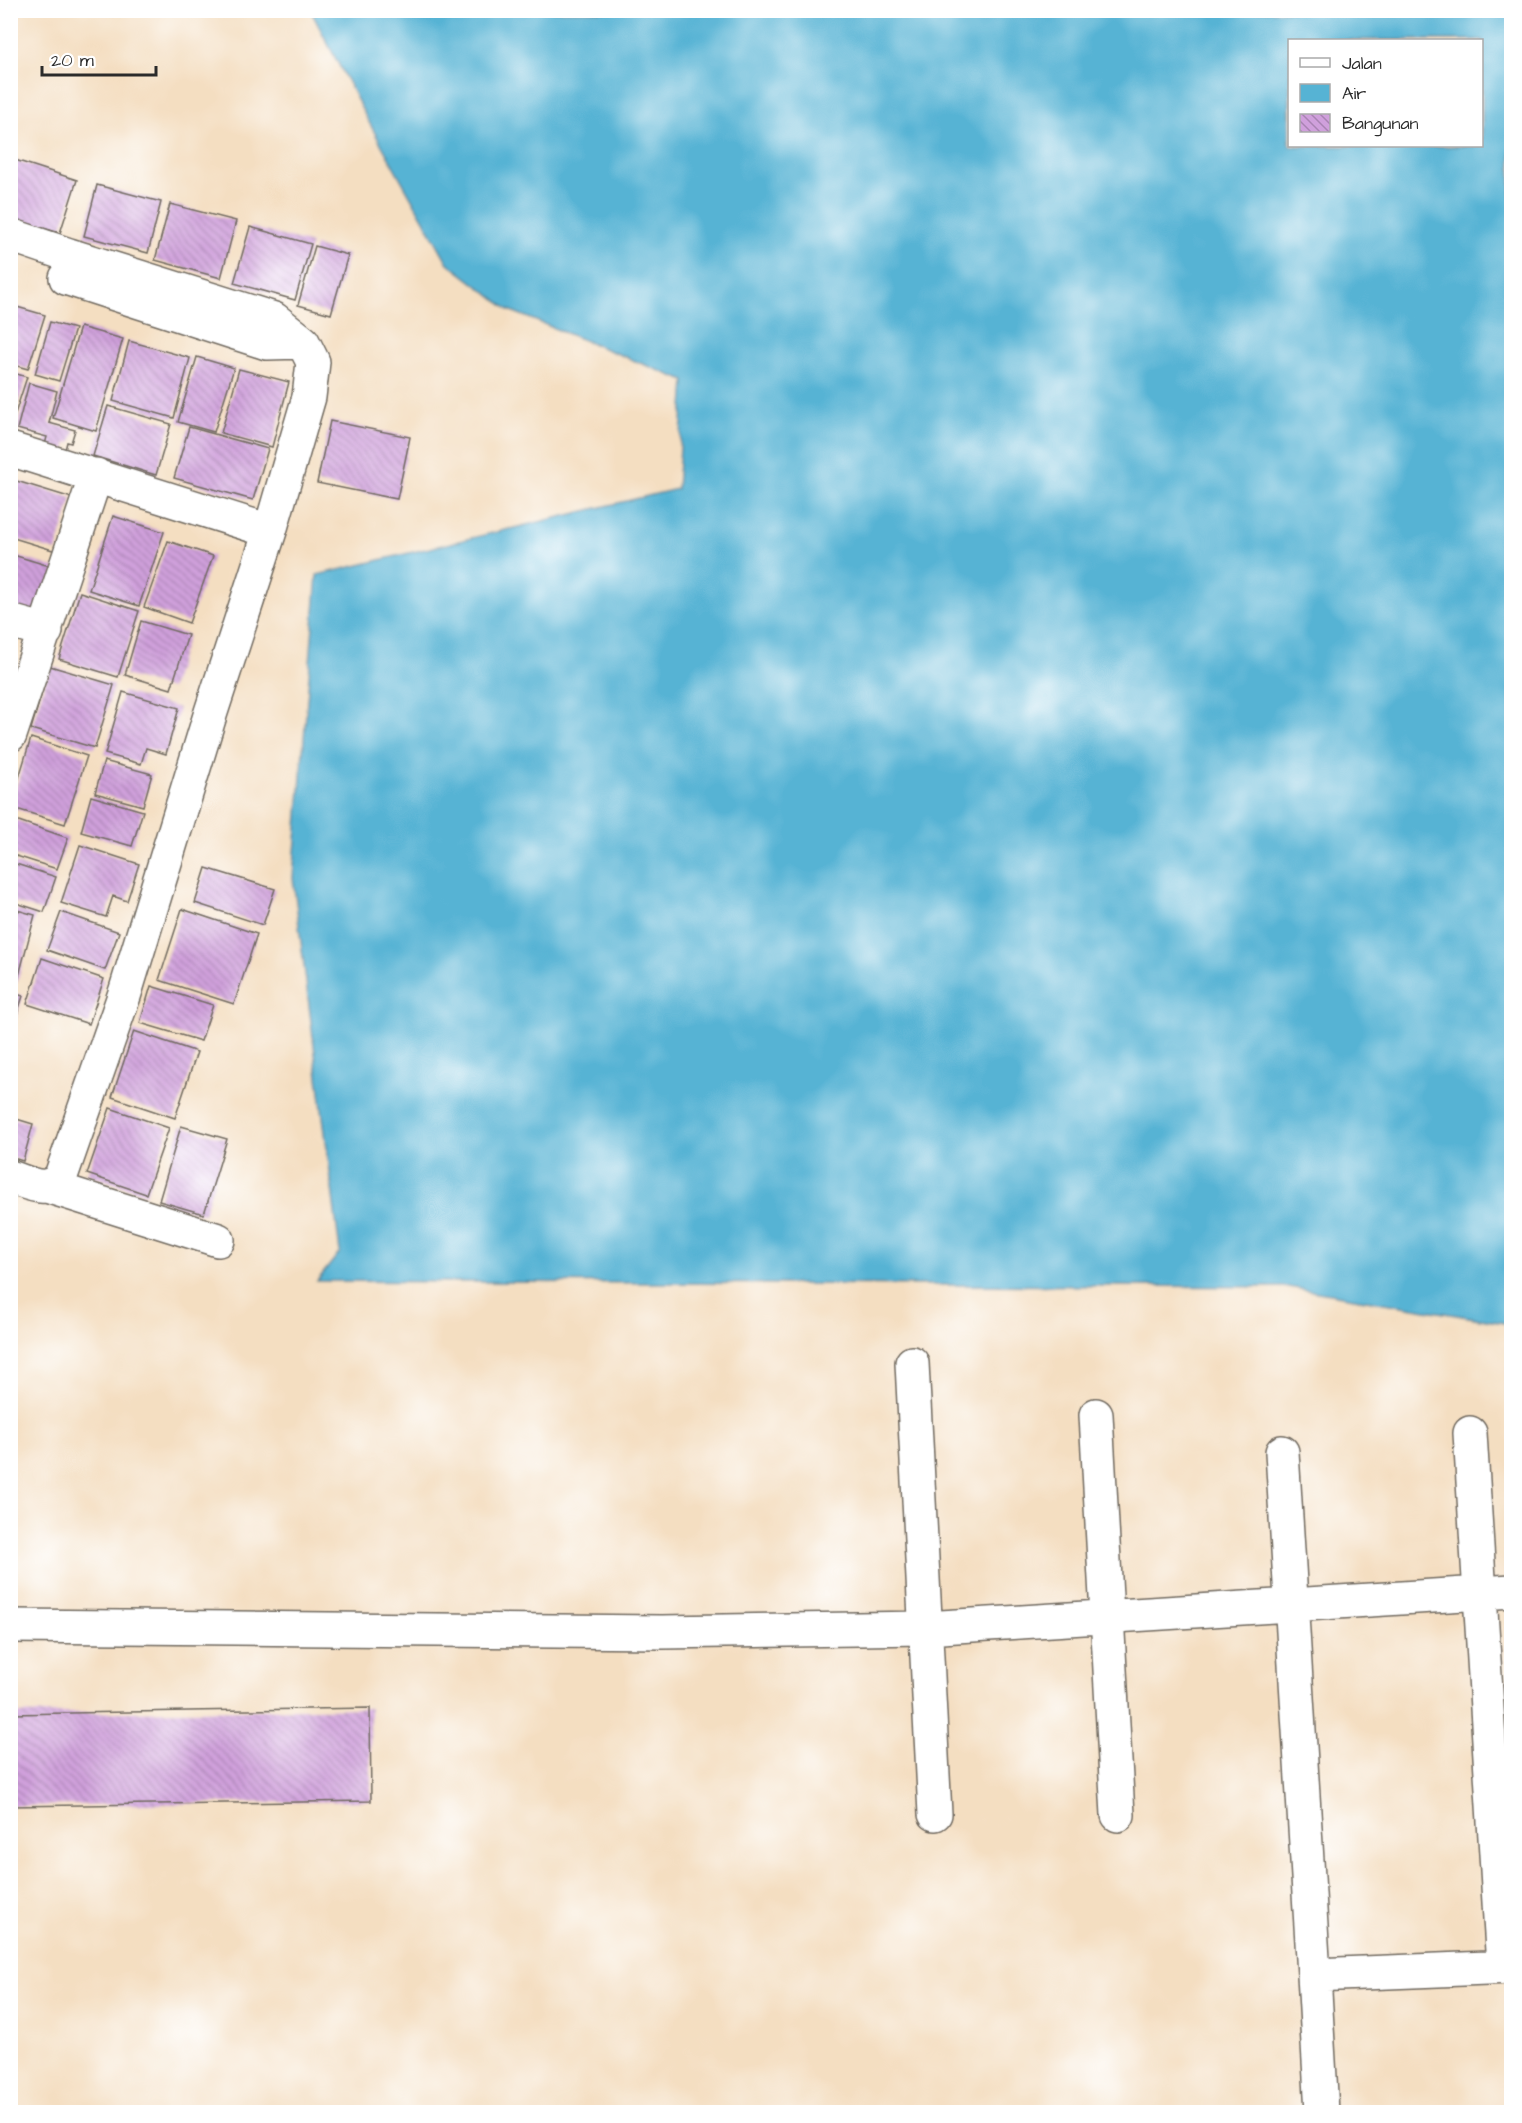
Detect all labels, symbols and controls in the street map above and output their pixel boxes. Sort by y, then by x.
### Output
scale bar [42,39,156,77]
legend [1288,39,1483,147]
text: 20 m [51,48,94,73]
text: Jalan [1342,51,1382,76]
text: Air [1342,81,1366,106]
text: Bangunan [1342,111,1419,137]

